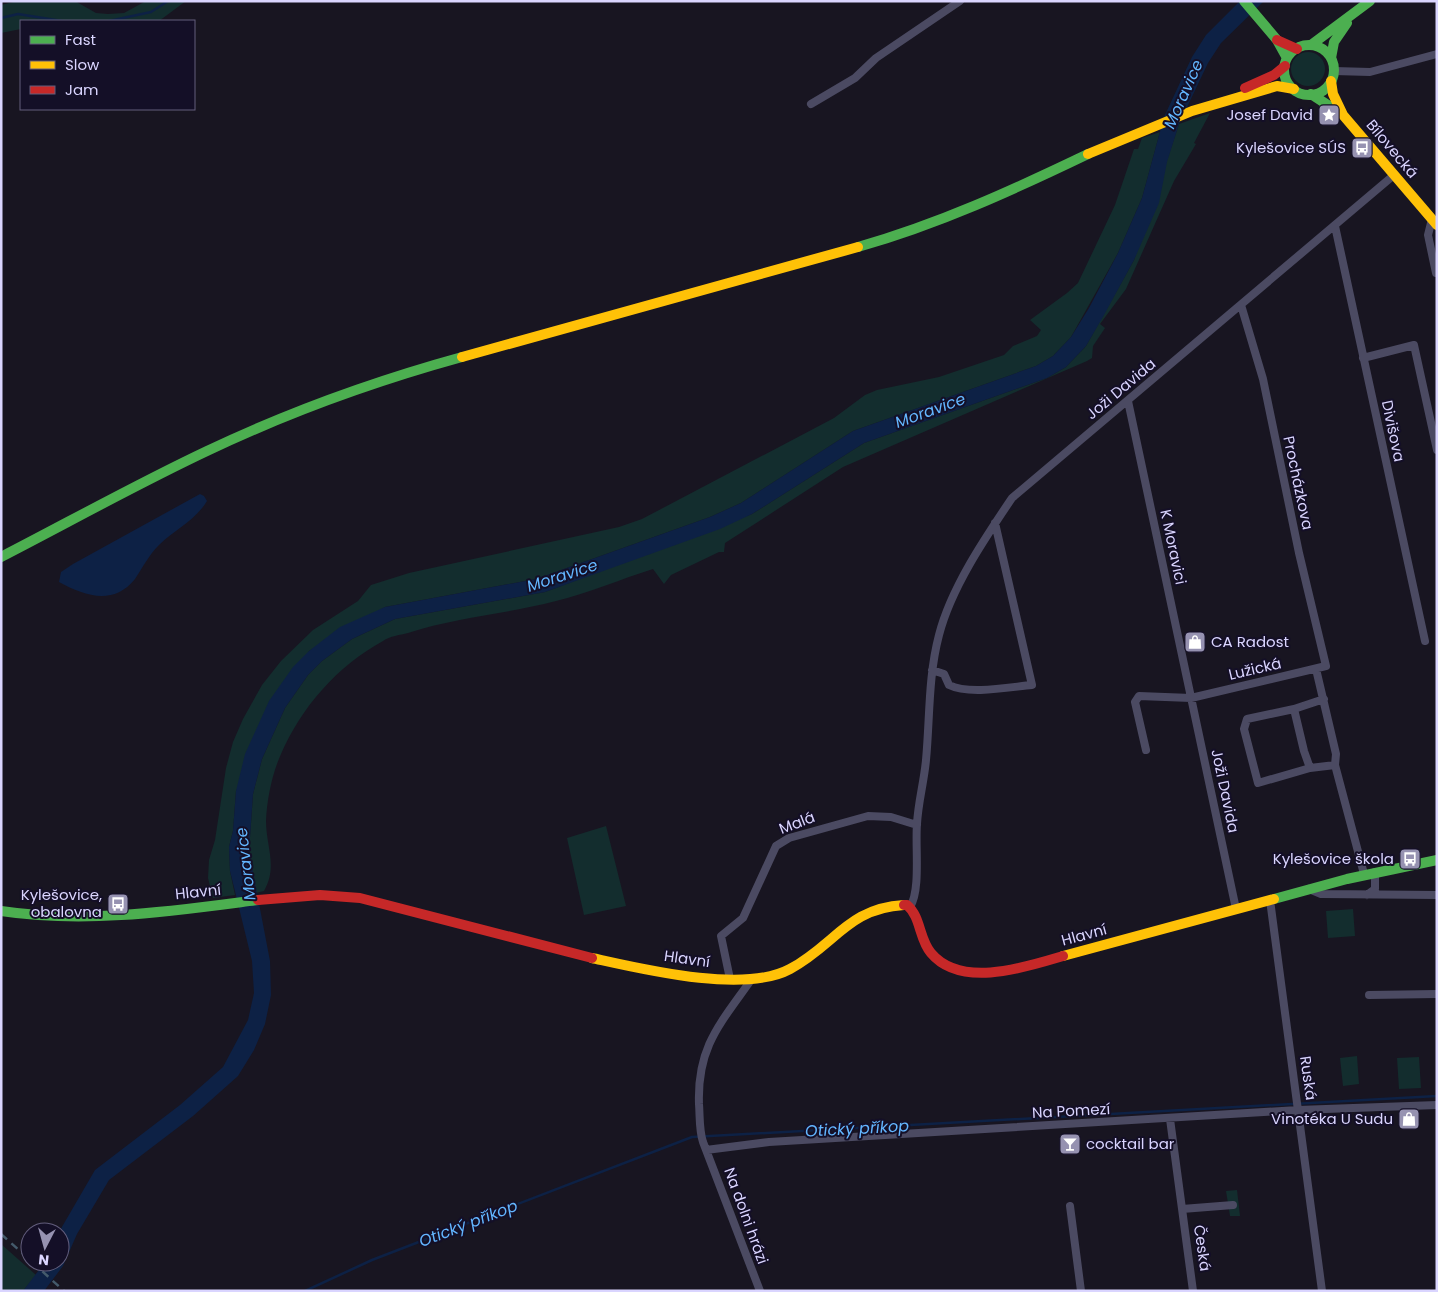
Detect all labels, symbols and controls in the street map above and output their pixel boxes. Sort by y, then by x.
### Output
legend [20,20,195,110]
text: Fast [65,29,96,50]
text: Slow [65,54,100,75]
water label: Moravice [1158,56,1209,132]
text: Jam [65,79,99,100]
place icon: Josef David [1317,103,1341,127]
place label: Josef David [1226,104,1313,125]
street label: Bílovecká [1362,115,1423,183]
bus stop icon: Kylešovice SÚS [1350,136,1374,160]
place label: Kylešovice SÚS [1236,137,1346,158]
street label: Joži Davida [1081,353,1160,424]
water label: Moravice [892,387,969,434]
street label: Divišova [1377,398,1410,464]
street label: Procházkova [1278,434,1319,532]
street label: K Moravici [1155,507,1192,586]
water label: Moravice [524,553,601,598]
shop icon: CA Radost [1183,630,1207,654]
place label: CA Radost [1211,631,1289,652]
street label: Lužická [1226,652,1283,685]
street label: Joži Davida [1206,747,1245,835]
street label: Malá [776,806,818,839]
water label: Moravice [230,826,261,902]
bus stop icon: Kylešovice škola [1398,847,1422,871]
place label: Kylešovice škola [1273,848,1394,869]
street label: Hlavní [174,879,222,904]
place label: Kylešovice, obalovna [21,884,102,922]
bus stop icon: Kylešovice, obalovna [106,892,130,916]
street label: Hlavní [1059,918,1109,951]
street label: Hlavní [663,945,712,972]
street label: Ruská [1295,1054,1322,1101]
street label: Na Pomezí [1031,1098,1111,1123]
shop icon: Vinotéka U Sudu [1397,1107,1421,1131]
place label: Vinotéka U Sudu [1271,1108,1393,1129]
water label: Otický příkop [804,1114,910,1143]
bar icon: cocktail bar [1058,1132,1082,1156]
place label: cocktail bar [1086,1133,1175,1154]
street label: Na dolni hrázi [719,1165,774,1267]
water label: Otický příkop [415,1194,521,1253]
north arrow [20,1222,70,1272]
street label: Česká [1189,1223,1216,1272]
text: N [37,1249,50,1270]

